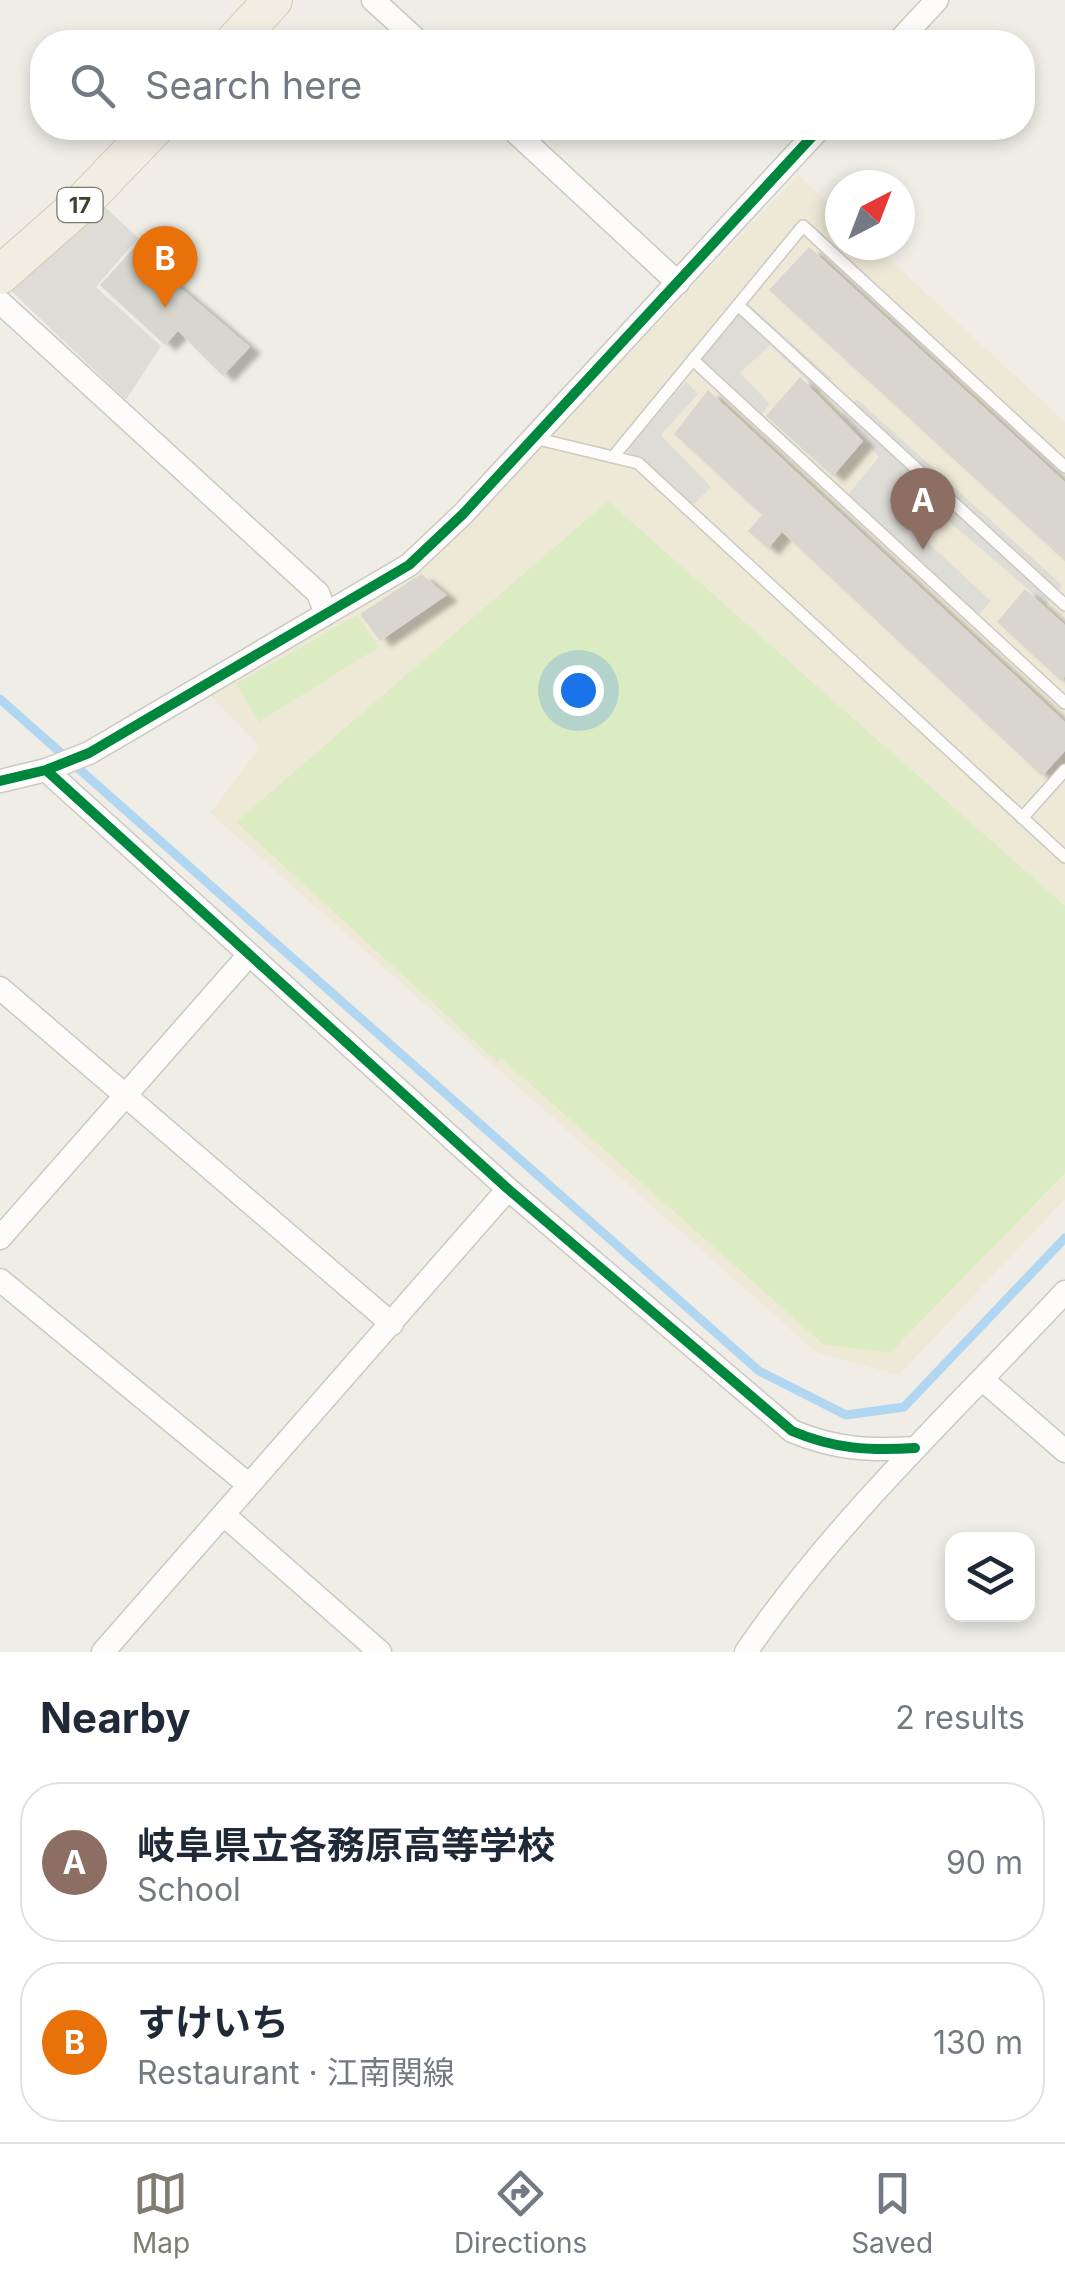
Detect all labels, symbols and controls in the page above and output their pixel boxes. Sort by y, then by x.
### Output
search box [30,30,1035,140]
icon: search [65,58,120,113]
text: Search here [145,62,362,108]
north arrow [825,170,915,260]
road number: 17 [58,188,102,222]
pin: B [132,226,198,308]
pin: A [890,468,956,550]
your location [553,665,604,716]
map controls [945,1532,1035,1622]
button: layers [945,1532,1035,1622]
text: Nearby [40,1692,191,1743]
text: 2 results [895,1698,1025,1737]
text: 岐阜県立各務原高等学校 [137,1822,555,1868]
text: A [63,1843,86,1882]
text: 90 m [946,1843,1023,1882]
text: School [137,1870,241,1909]
text: すけいち [137,1999,289,2045]
text: B [64,2023,85,2062]
text: 130 m [933,2023,1023,2062]
text: Restaurant · 江南関線 [137,2053,455,2092]
tab: Map [132,2166,190,2260]
tab: Directions [454,2166,587,2260]
tab: Saved [851,2166,933,2260]

